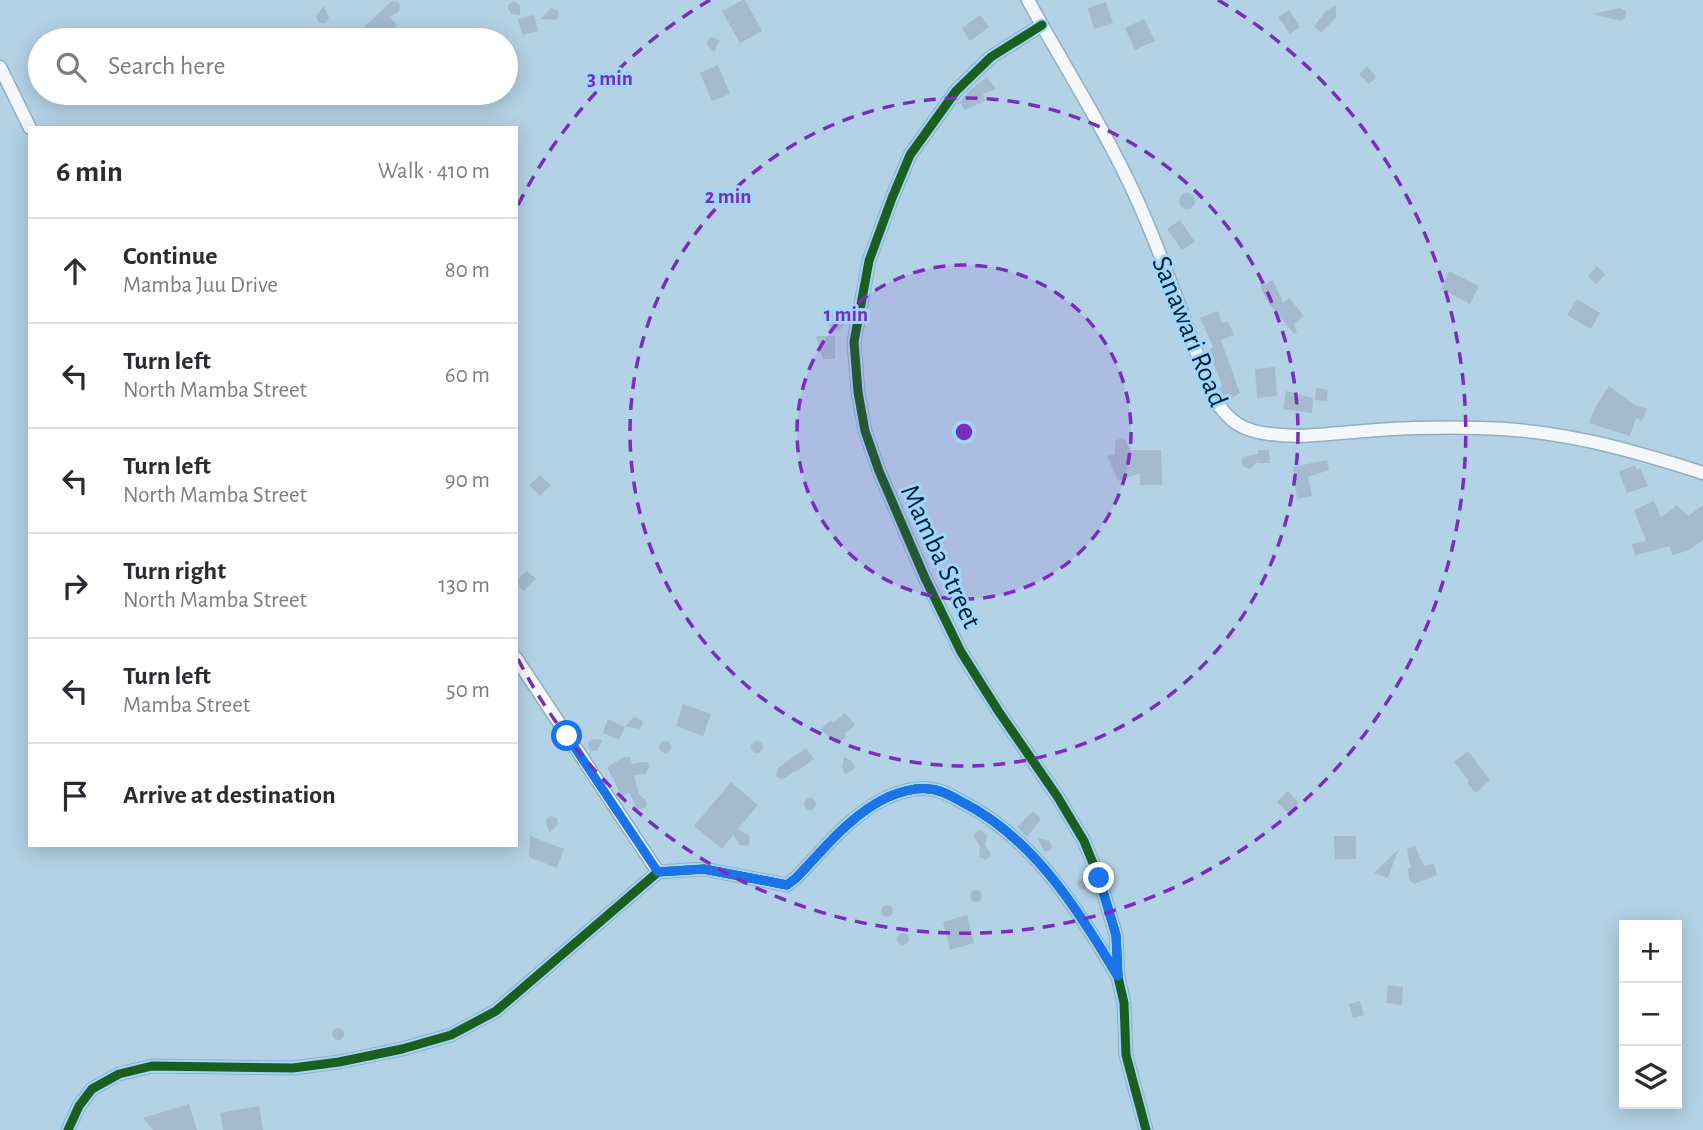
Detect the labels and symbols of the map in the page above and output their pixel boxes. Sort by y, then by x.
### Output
text: 3 min [587,68,633,89]
text: 2 min [705,186,751,207]
street label: Sanawari Road [1146,253,1232,411]
text: 1 min [824,304,868,325]
centre of rings [952,420,976,444]
street label: Mamba Street [895,481,986,633]
route start [551,720,582,751]
route end [1083,862,1114,893]

